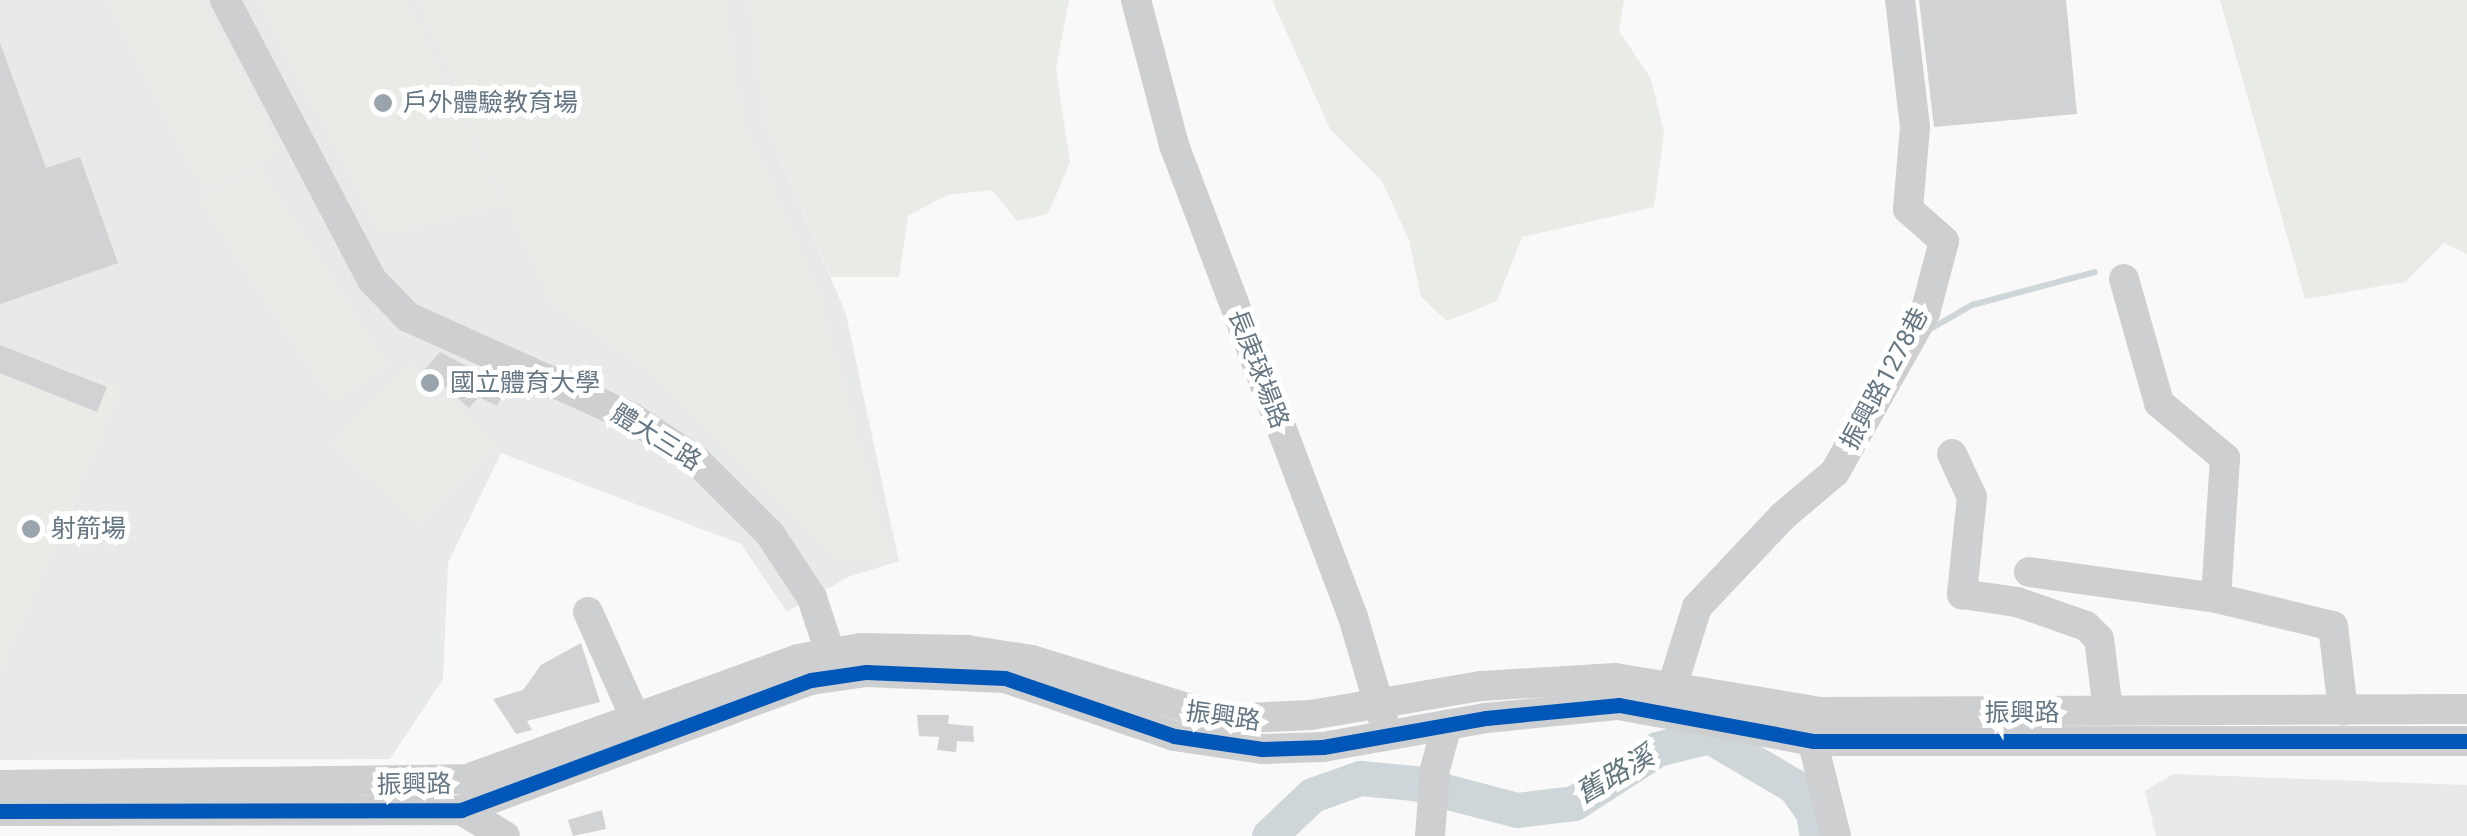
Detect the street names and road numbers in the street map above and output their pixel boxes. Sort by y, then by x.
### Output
street label: 振興路1278巷 [1835,303,1935,455]
street label: 長庚球場路 [1222,305,1294,433]
street label: 體大三路 [606,399,706,477]
street label: 振興路 [1184,697,1262,737]
street label: 振興路 [1985,698,2059,728]
street label: 振興路 [376,769,452,801]

